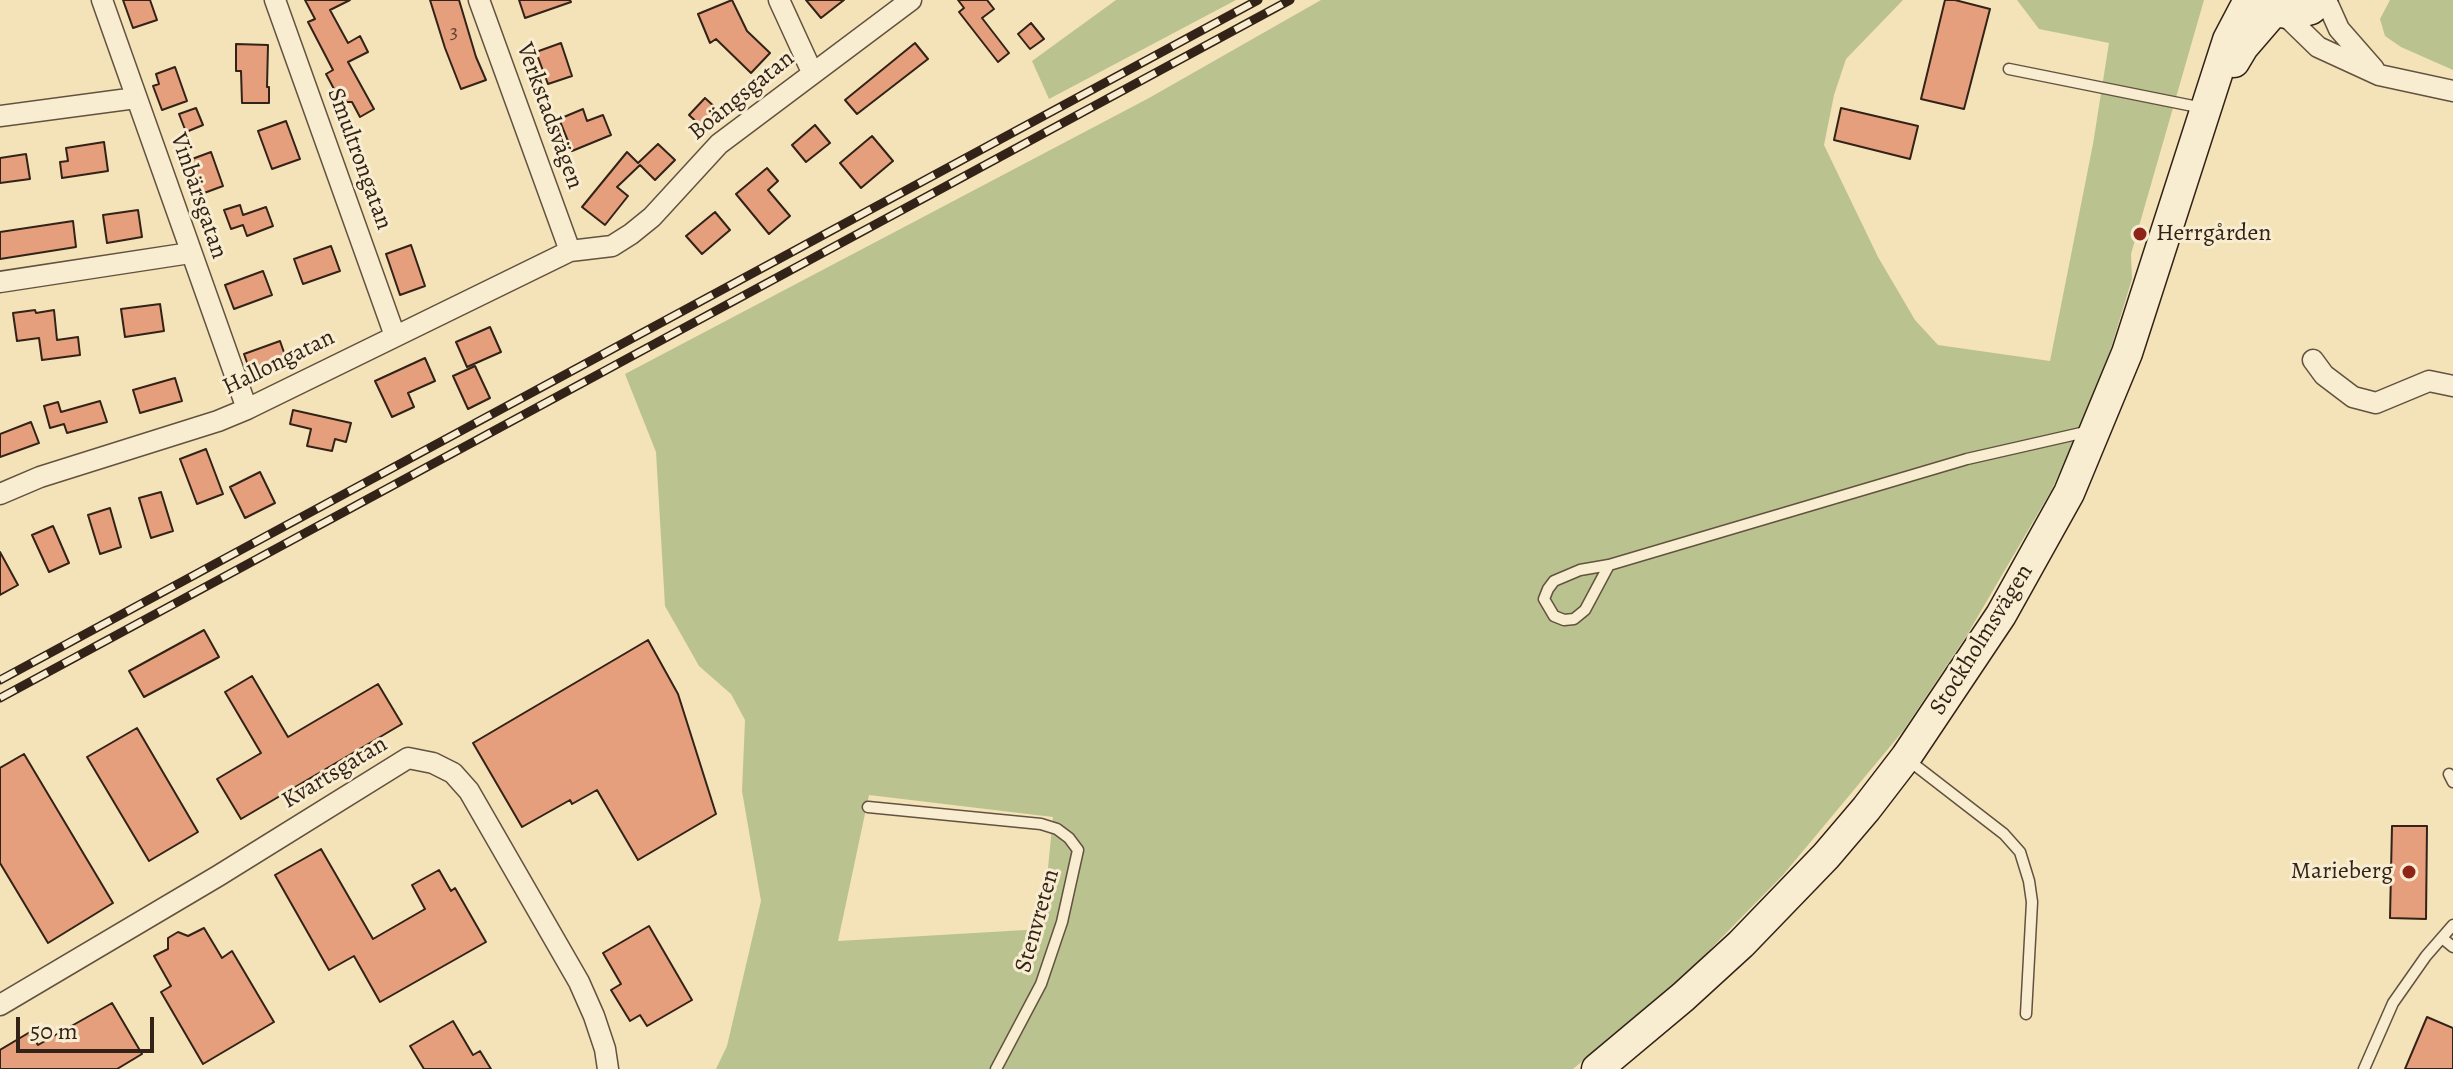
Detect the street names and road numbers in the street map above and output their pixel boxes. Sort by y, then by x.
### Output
street label: Verkstadsvägen [509,39,589,193]
street label: Boängsgatan [684,45,800,147]
street label: Smultrongatan [320,84,398,234]
street label: Vinbärsgatan [163,129,233,263]
street label: Hallongatan [218,324,340,402]
street label: Stockholmsvägen [1924,559,2040,721]
street label: Kvartsgatan [277,730,393,816]
street label: Stenvreten [1010,866,1066,976]

